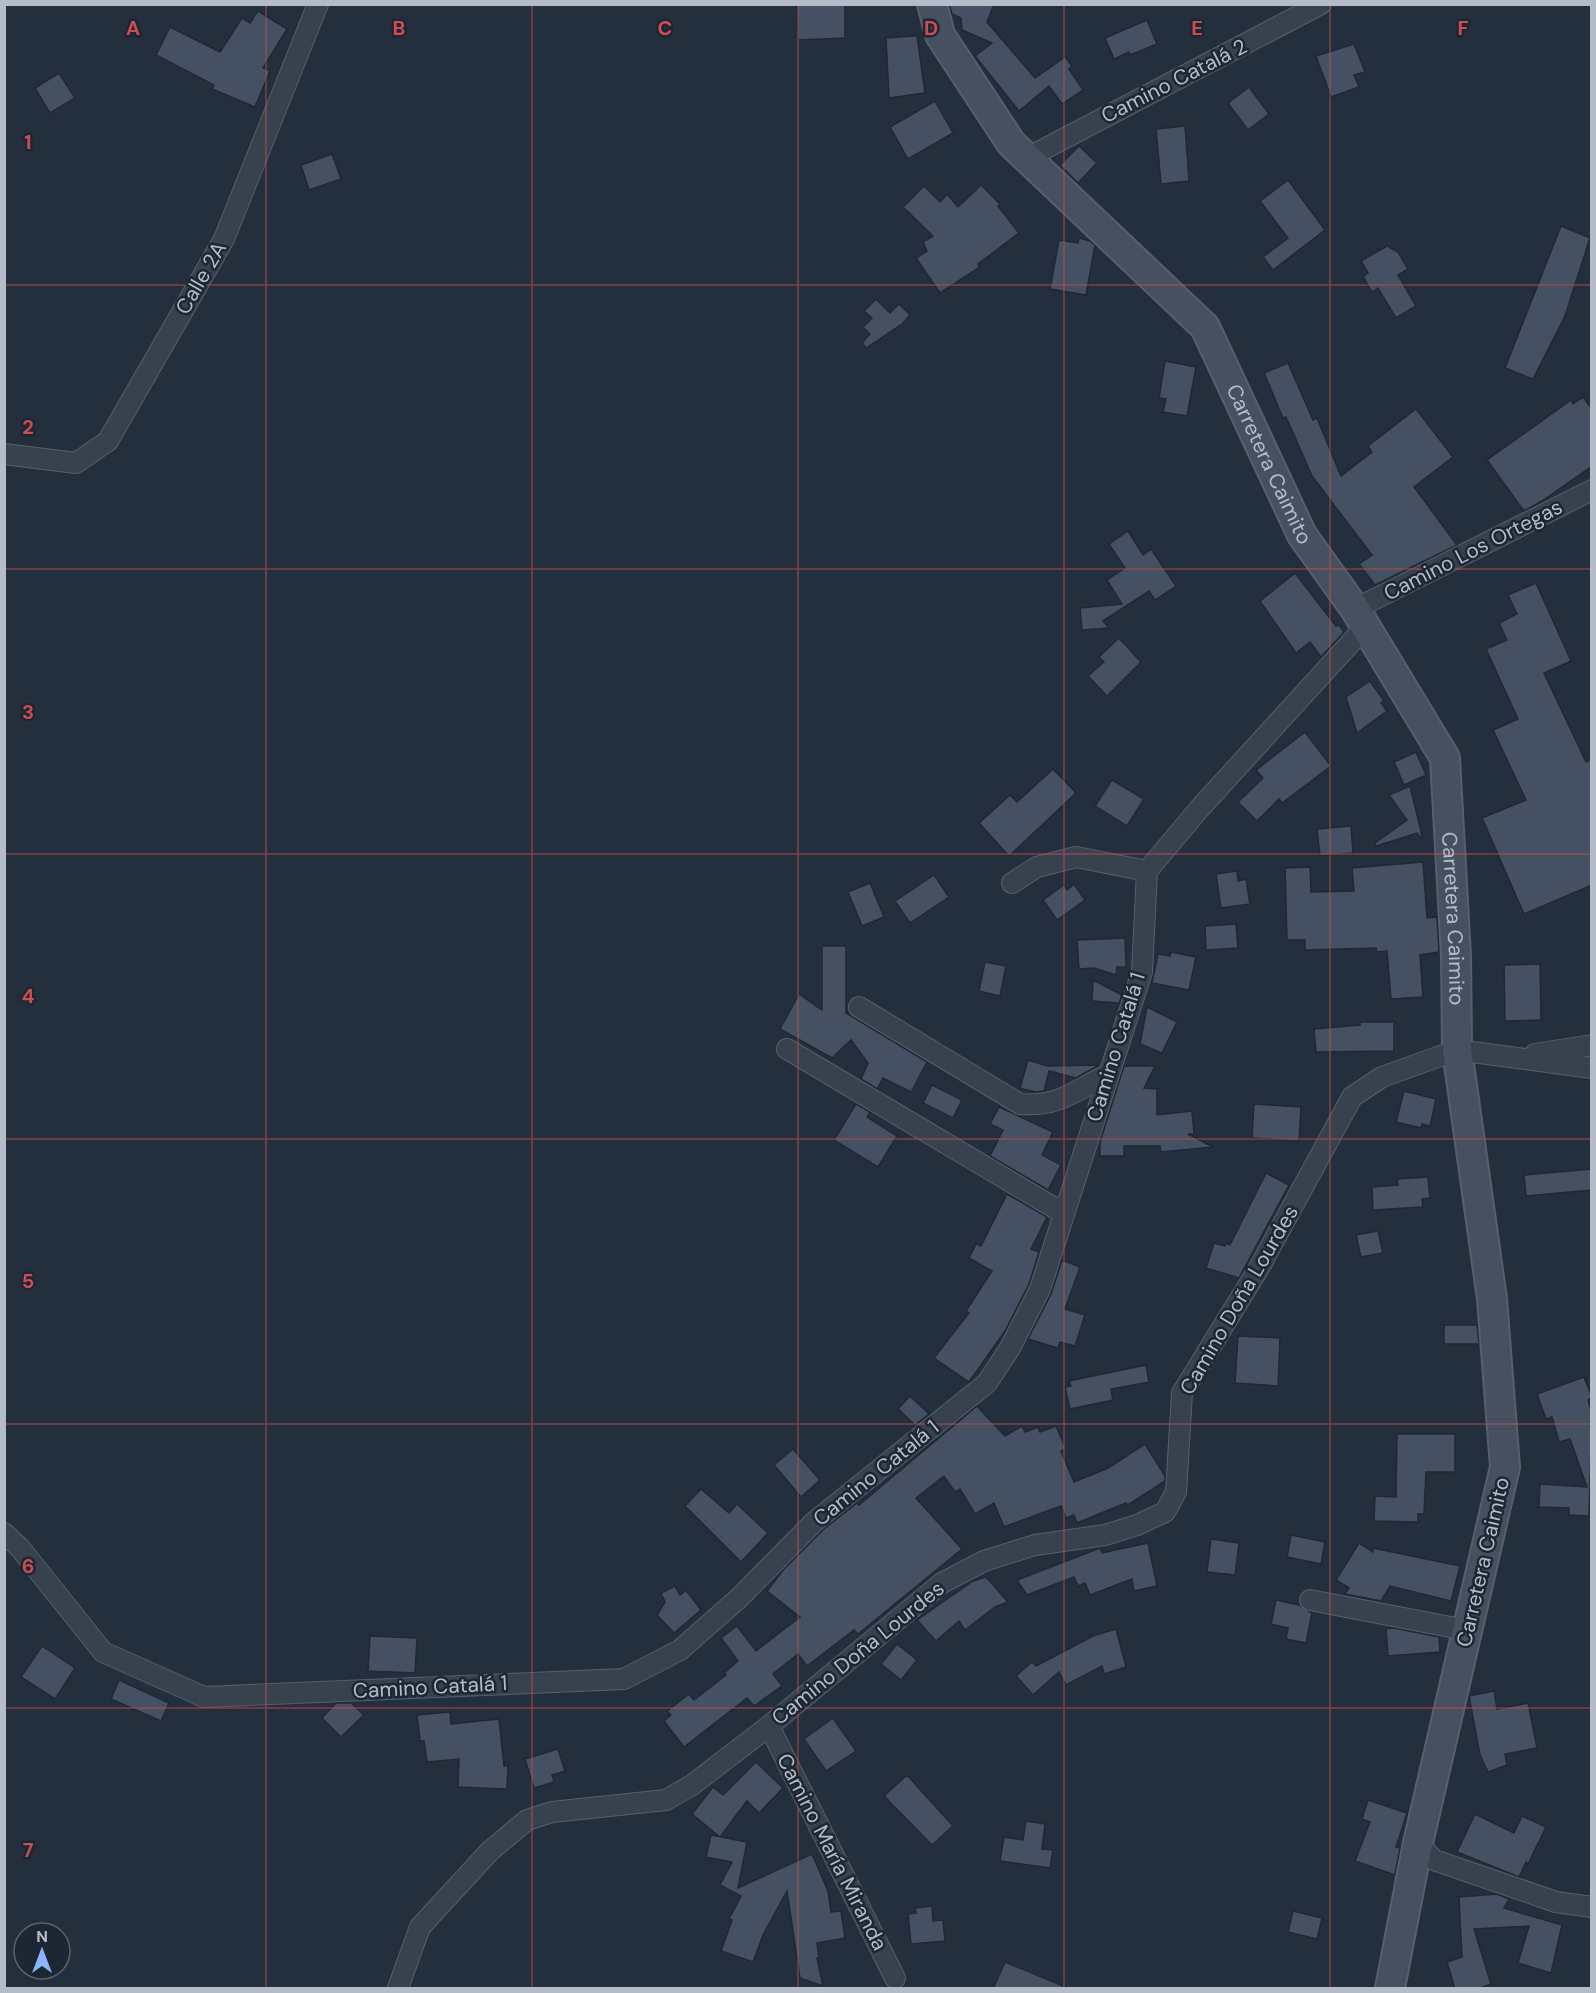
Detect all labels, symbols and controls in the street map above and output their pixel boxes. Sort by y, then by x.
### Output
text: A [126,15,140,41]
text: B [393,15,405,41]
text: C [658,15,672,41]
text: D [924,15,938,41]
text: E [1191,15,1203,41]
text: F [1457,15,1469,41]
street label: Camino Catalá 2 [1096,32,1252,130]
text: 1 [24,129,32,155]
street label: Calle 2A [169,237,233,319]
street label: Carretera Caimito [1220,380,1318,550]
text: 2 [22,414,34,440]
street label: Camino Los Ortegas [1379,493,1567,607]
text: 3 [22,699,34,725]
street label: Carretera Caimito [1435,831,1471,1005]
street label: Camino Catalá 1 [1080,969,1152,1125]
text: 4 [22,983,35,1009]
street label: Camino Doña Lourdes [1173,1200,1305,1400]
text: 5 [22,1268,34,1294]
street label: Camino Catalá 1 [807,1414,945,1532]
street label: Carretera Caimito [1450,1474,1516,1650]
text: 6 [22,1553,34,1579]
street label: Camino Doña Lourdes [766,1575,950,1731]
street label: Camino Catalá 1 [352,1669,508,1705]
street label: Camino María Miranda [770,1749,894,1955]
text: 7 [23,1837,34,1863]
north arrow [12,1921,72,1981]
text: N [36,1926,48,1947]

